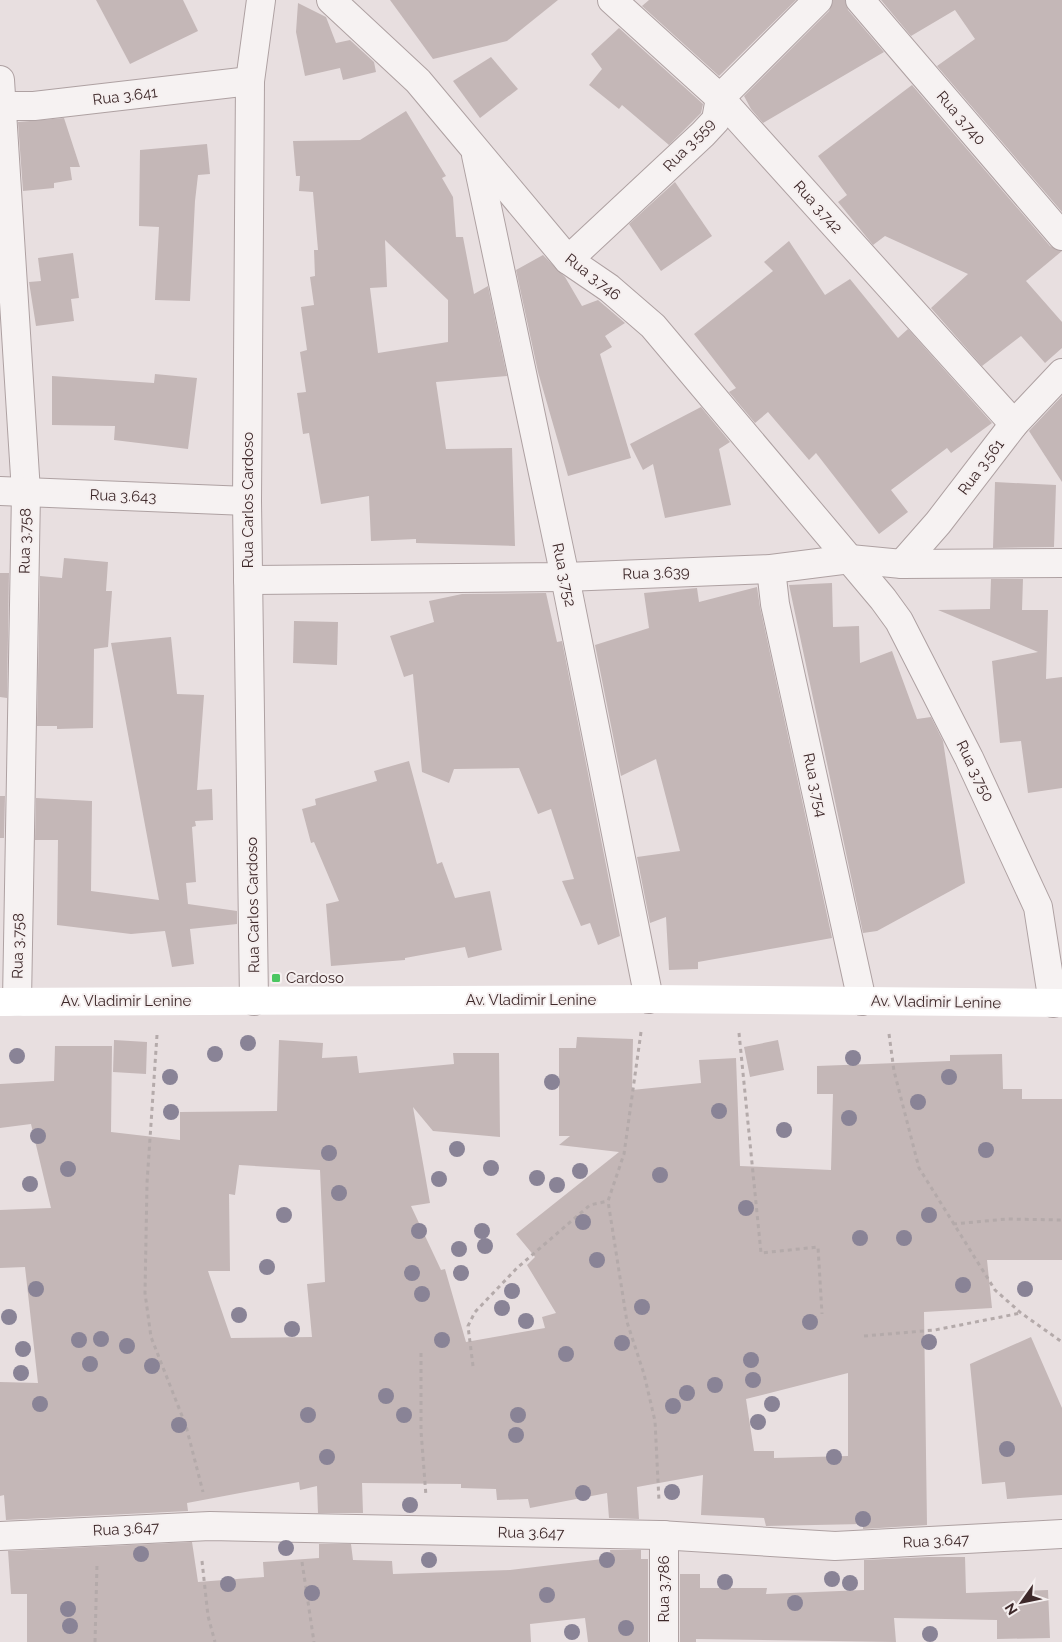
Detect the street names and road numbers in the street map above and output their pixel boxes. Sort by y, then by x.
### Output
street label: Rua 3.641 [92,83,159,109]
street label: Rua 3.740 [933,87,989,149]
street label: Rua 3.559 [659,115,719,175]
street label: Rua 3.742 [790,177,846,237]
street label: Rua 3.746 [562,250,624,304]
street label: Rua Carlos Cardoso [239,432,257,568]
street label: Rua 3.561 [954,435,1008,498]
street label: Rua 3.643 [89,486,157,506]
street label: Rua 3.758 [15,508,35,574]
street label: Rua 3.752 [548,541,580,609]
street label: Rua 3.639 [622,563,690,583]
street label: Rua 3.750 [952,737,998,805]
street label: Rua 3.754 [799,751,831,819]
street label: Rua Carlos Cardoso [243,837,263,973]
street label: Rua 3.758 [8,913,28,979]
street label: Av. Vladimir Lenine [466,991,596,1009]
street label: Av. Vladimir Lenine [61,992,191,1010]
street label: Av. Vladimir Lenine [871,992,1002,1012]
street label: Rua 3.647 [92,1518,160,1540]
street label: Rua 3.647 [498,1523,564,1543]
street label: Rua 3.647 [902,1530,970,1552]
street label: Rua 3.786 [655,1555,673,1623]

